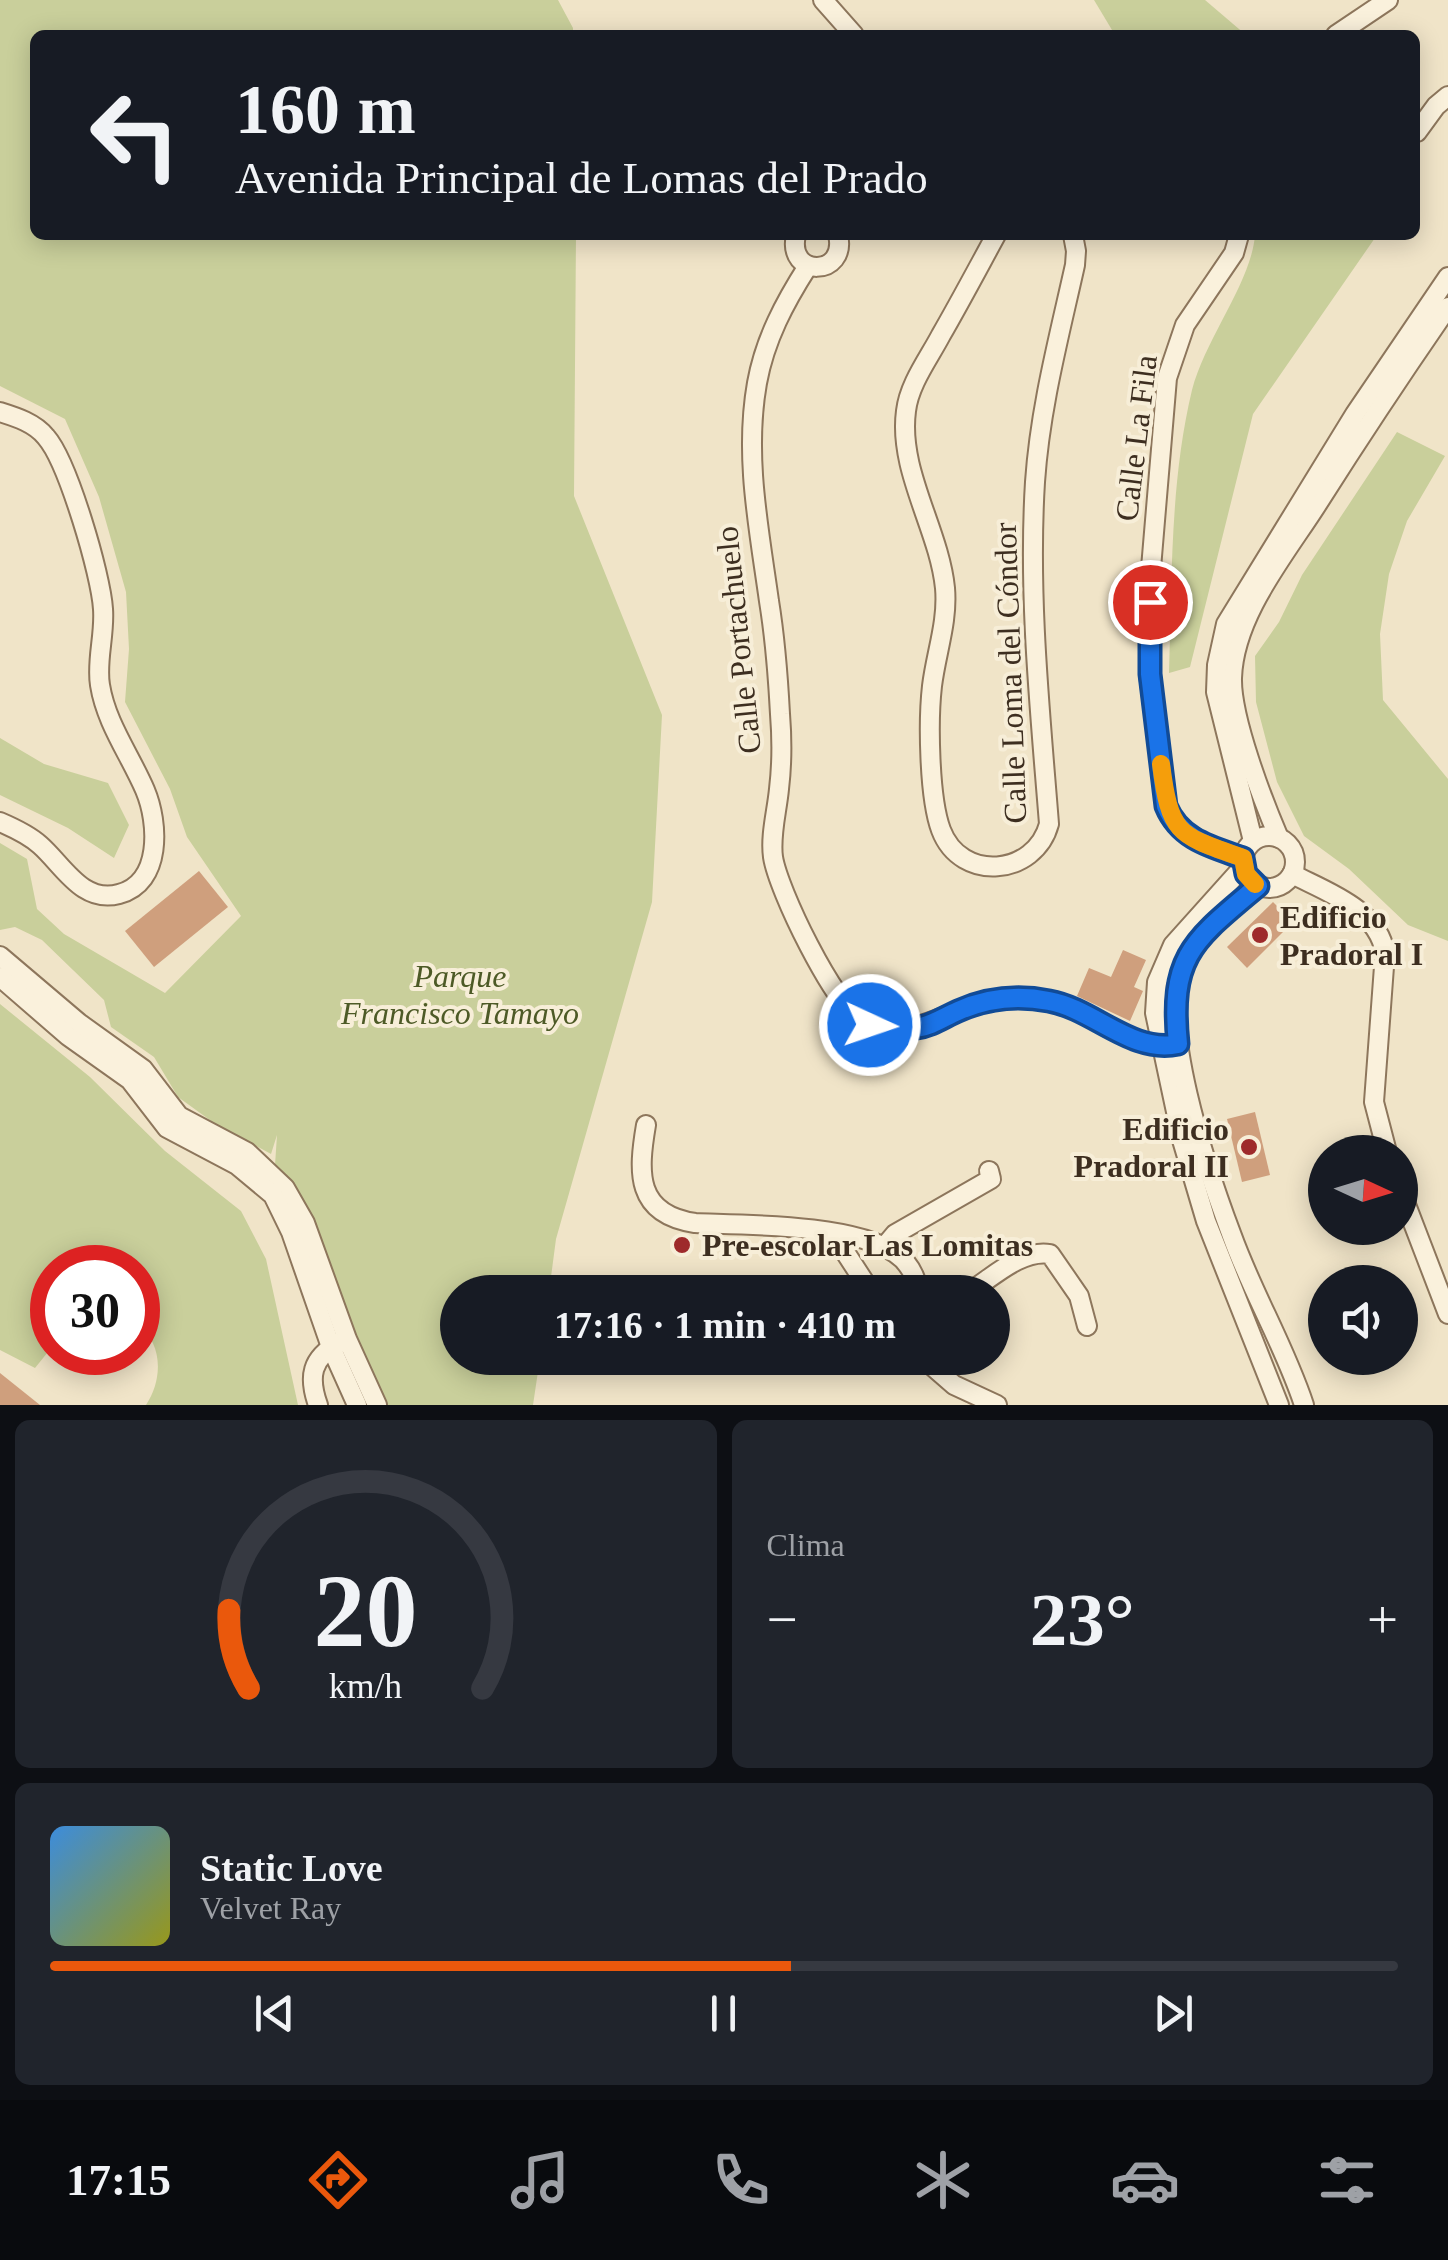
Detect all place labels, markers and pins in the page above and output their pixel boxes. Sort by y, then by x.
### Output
pin [1108,560,1193,645]
place label: Edificio Pradoral I [1280,899,1423,972]
marker: Edificio Pradoral I [1249,924,1271,946]
place label: Edificio Pradoral II [1073,1111,1229,1184]
marker: Edificio Pradoral II [1238,1136,1260,1158]
place label: Pre-escolar Las Lomitas [702,1227,1033,1263]
marker: Pre-escolar Las Lomitas [671,1234,693,1256]

